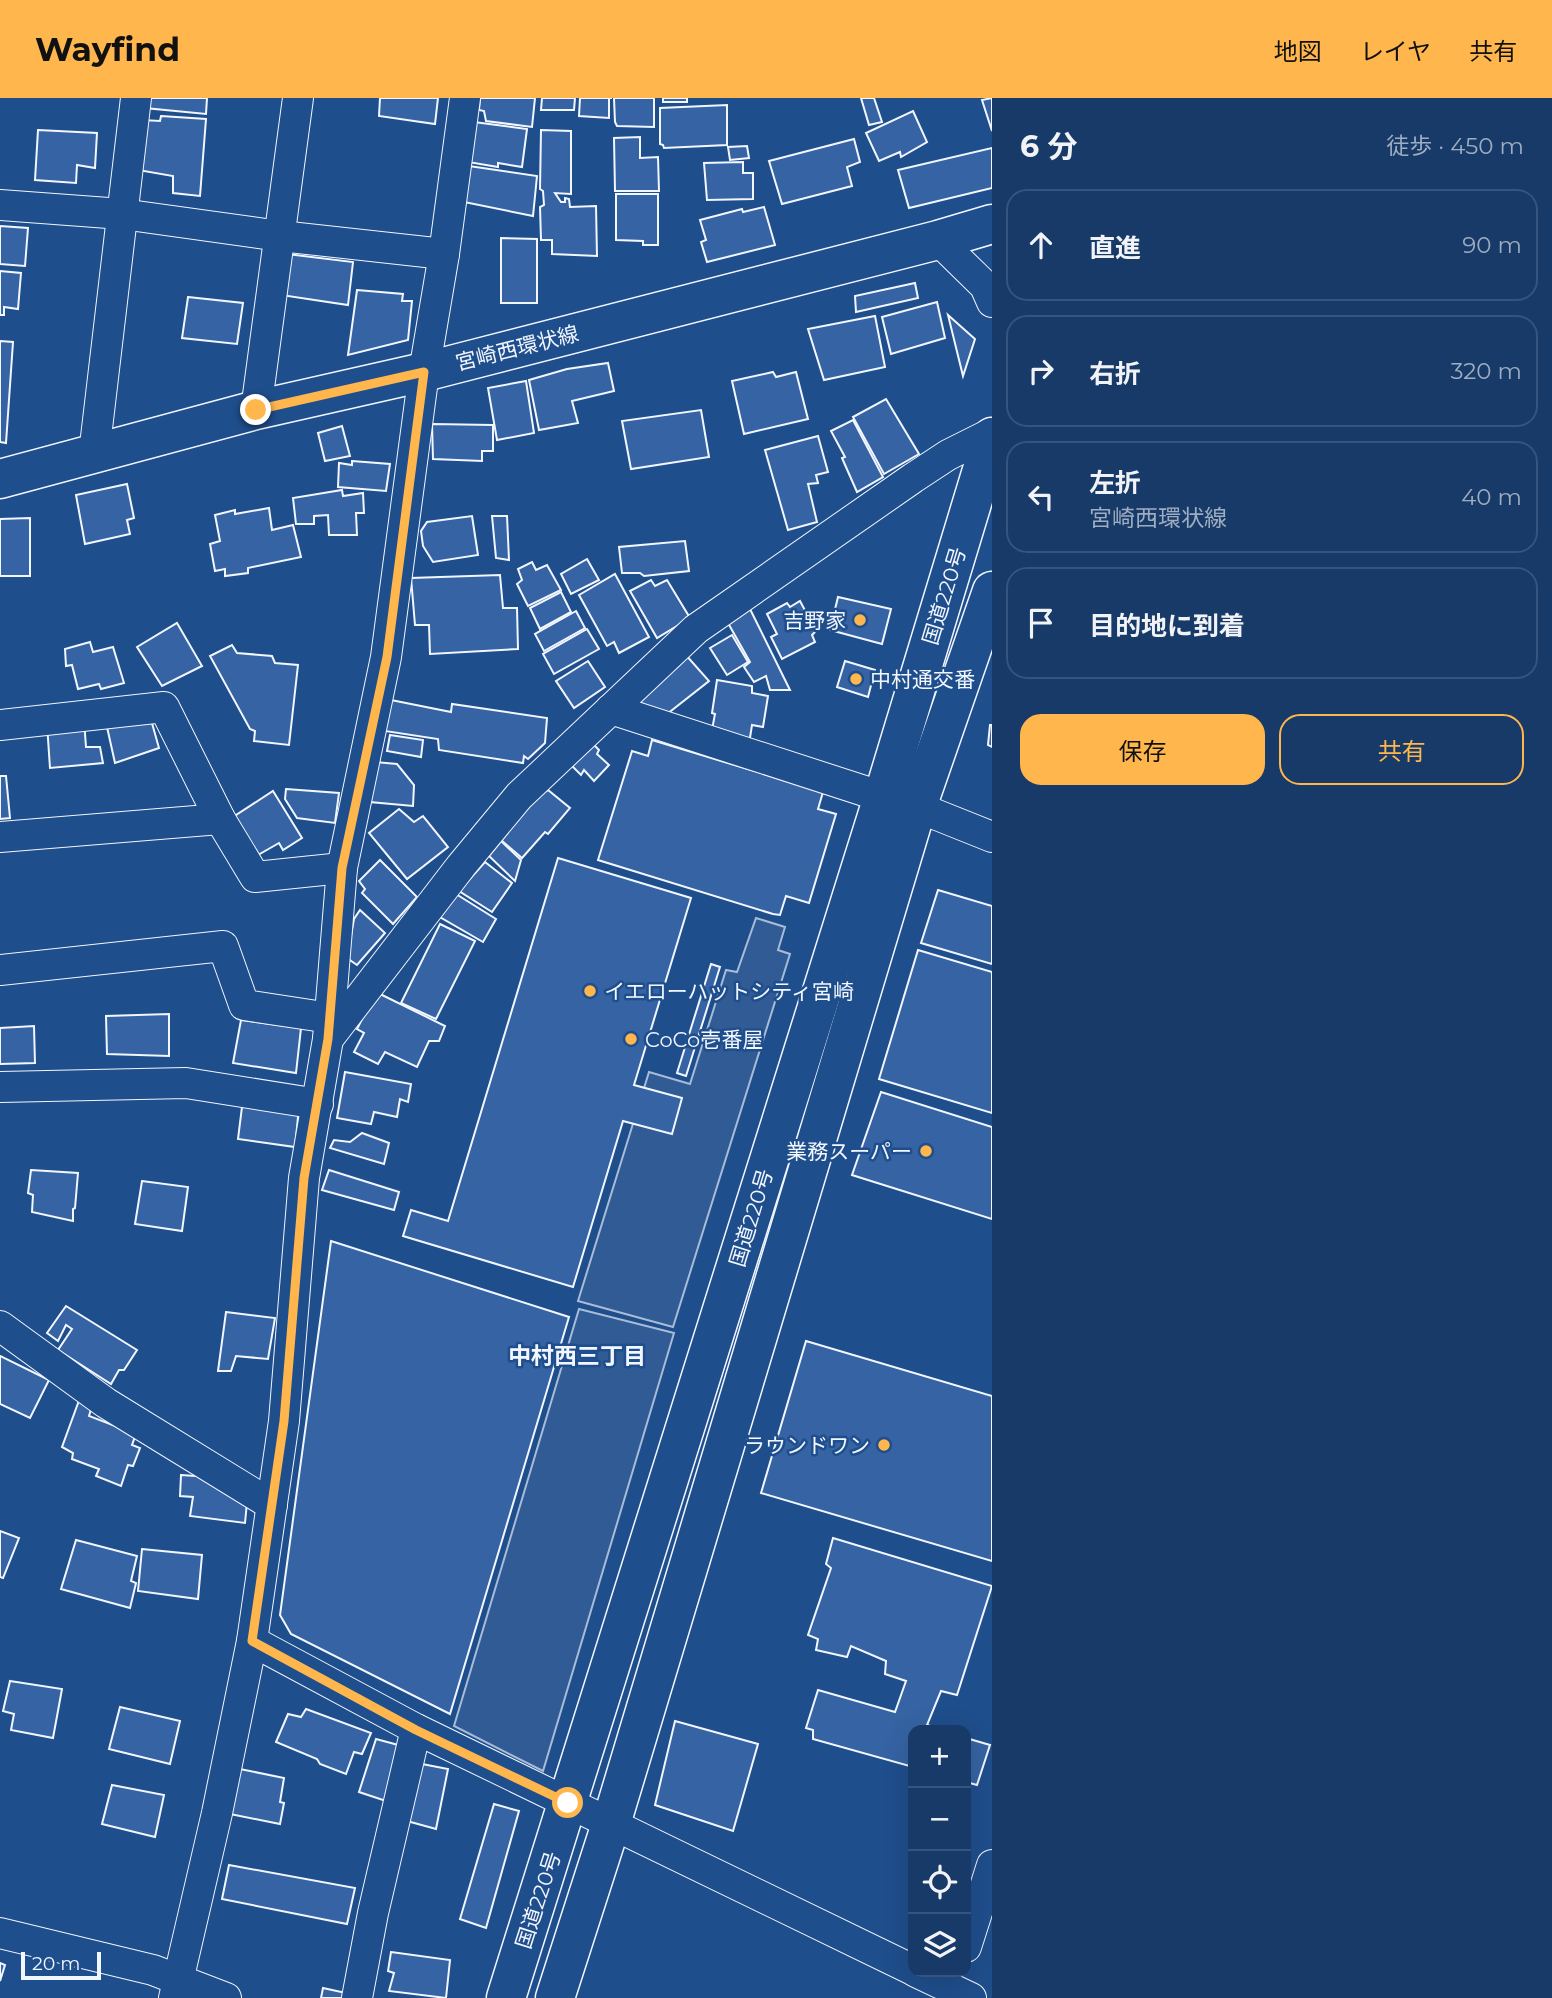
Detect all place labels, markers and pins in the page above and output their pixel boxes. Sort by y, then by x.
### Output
place label: 吉野家 [783,608,846,633]
marker: 吉野家 [852,612,868,628]
place label: 中村通交番 [870,667,975,692]
marker: 中村通交番 [848,671,864,687]
place label: イエローハットシティ宮崎 [604,979,854,1004]
marker: イエローハットシティ宮崎 [582,983,598,999]
place label: CoCo壱番屋 [645,1027,763,1052]
marker: CoCo壱番屋 [623,1031,639,1047]
place label: 業務スーパー [786,1139,912,1164]
marker: 業務スーパー [918,1143,934,1159]
place label: ラウンドワン [744,1433,870,1458]
marker: ラウンドワン [876,1437,892,1453]

